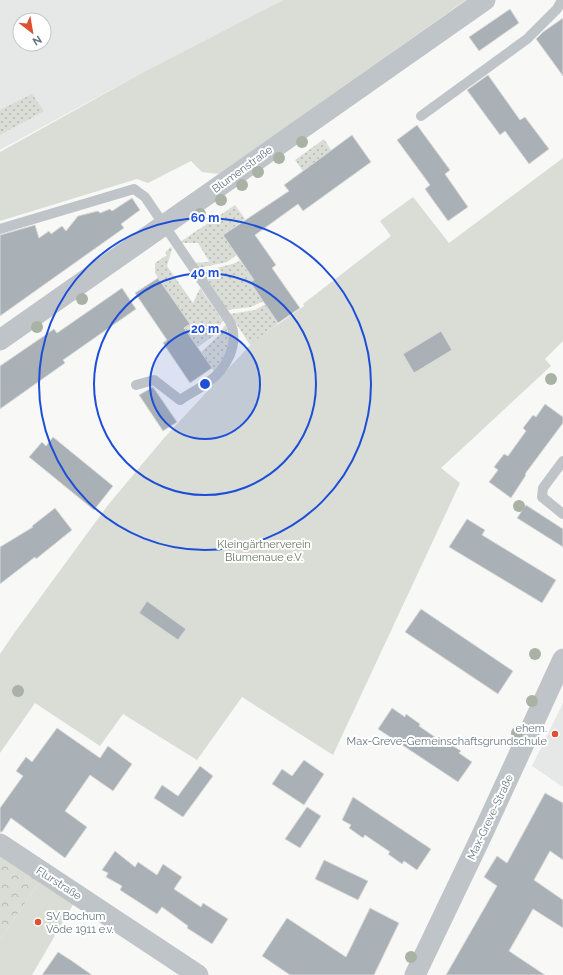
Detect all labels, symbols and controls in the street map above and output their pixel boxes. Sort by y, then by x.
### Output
north arrow [12,12,52,52]
text: N [30,32,44,48]
street label: Blumenstraße [210,143,275,196]
text: 60 m [191,211,219,225]
text: 40 m [191,266,219,280]
text: 20 m [191,322,219,336]
centre of rings [198,377,212,391]
park label: Kleingärtnerverein Blumenaue e.V. [217,538,311,564]
place label: ehem. Max-Greve-Gemeinschaftsgrundschule [347,722,548,748]
marker: ehem. Max-Greve-Gemeinschaftsgrundschule [550,729,560,739]
street label: Max-Greve-Straße [465,772,516,862]
street label: Flurstraße [34,864,84,903]
place label: SV Bochum Vöde 1911 e.v. [46,910,114,936]
marker: SV Bochum Vöde 1911 e.v. [33,917,43,927]

